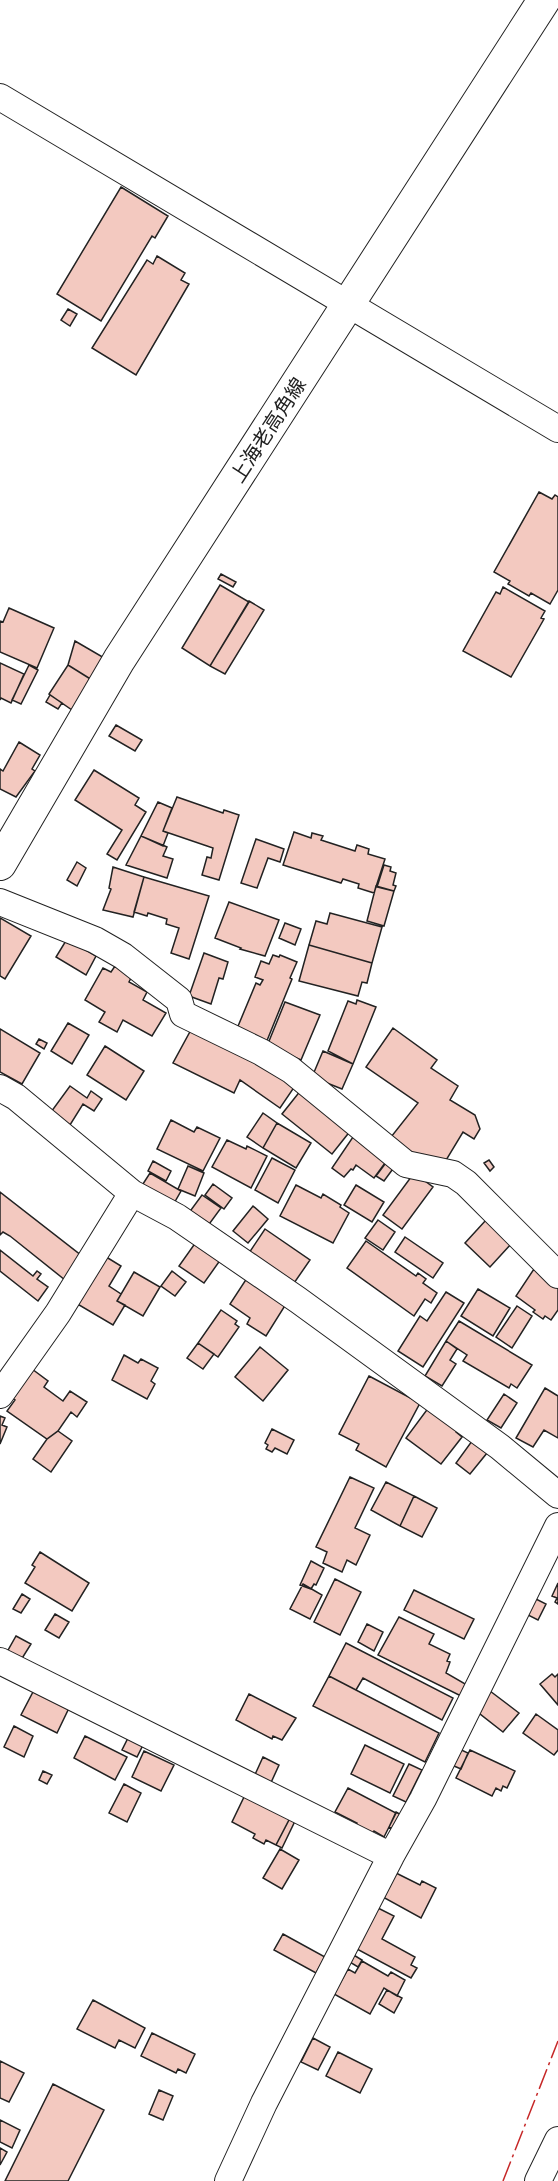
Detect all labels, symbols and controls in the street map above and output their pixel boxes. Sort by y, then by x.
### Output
street label: 上海老高角線 [225,373,311,487]

